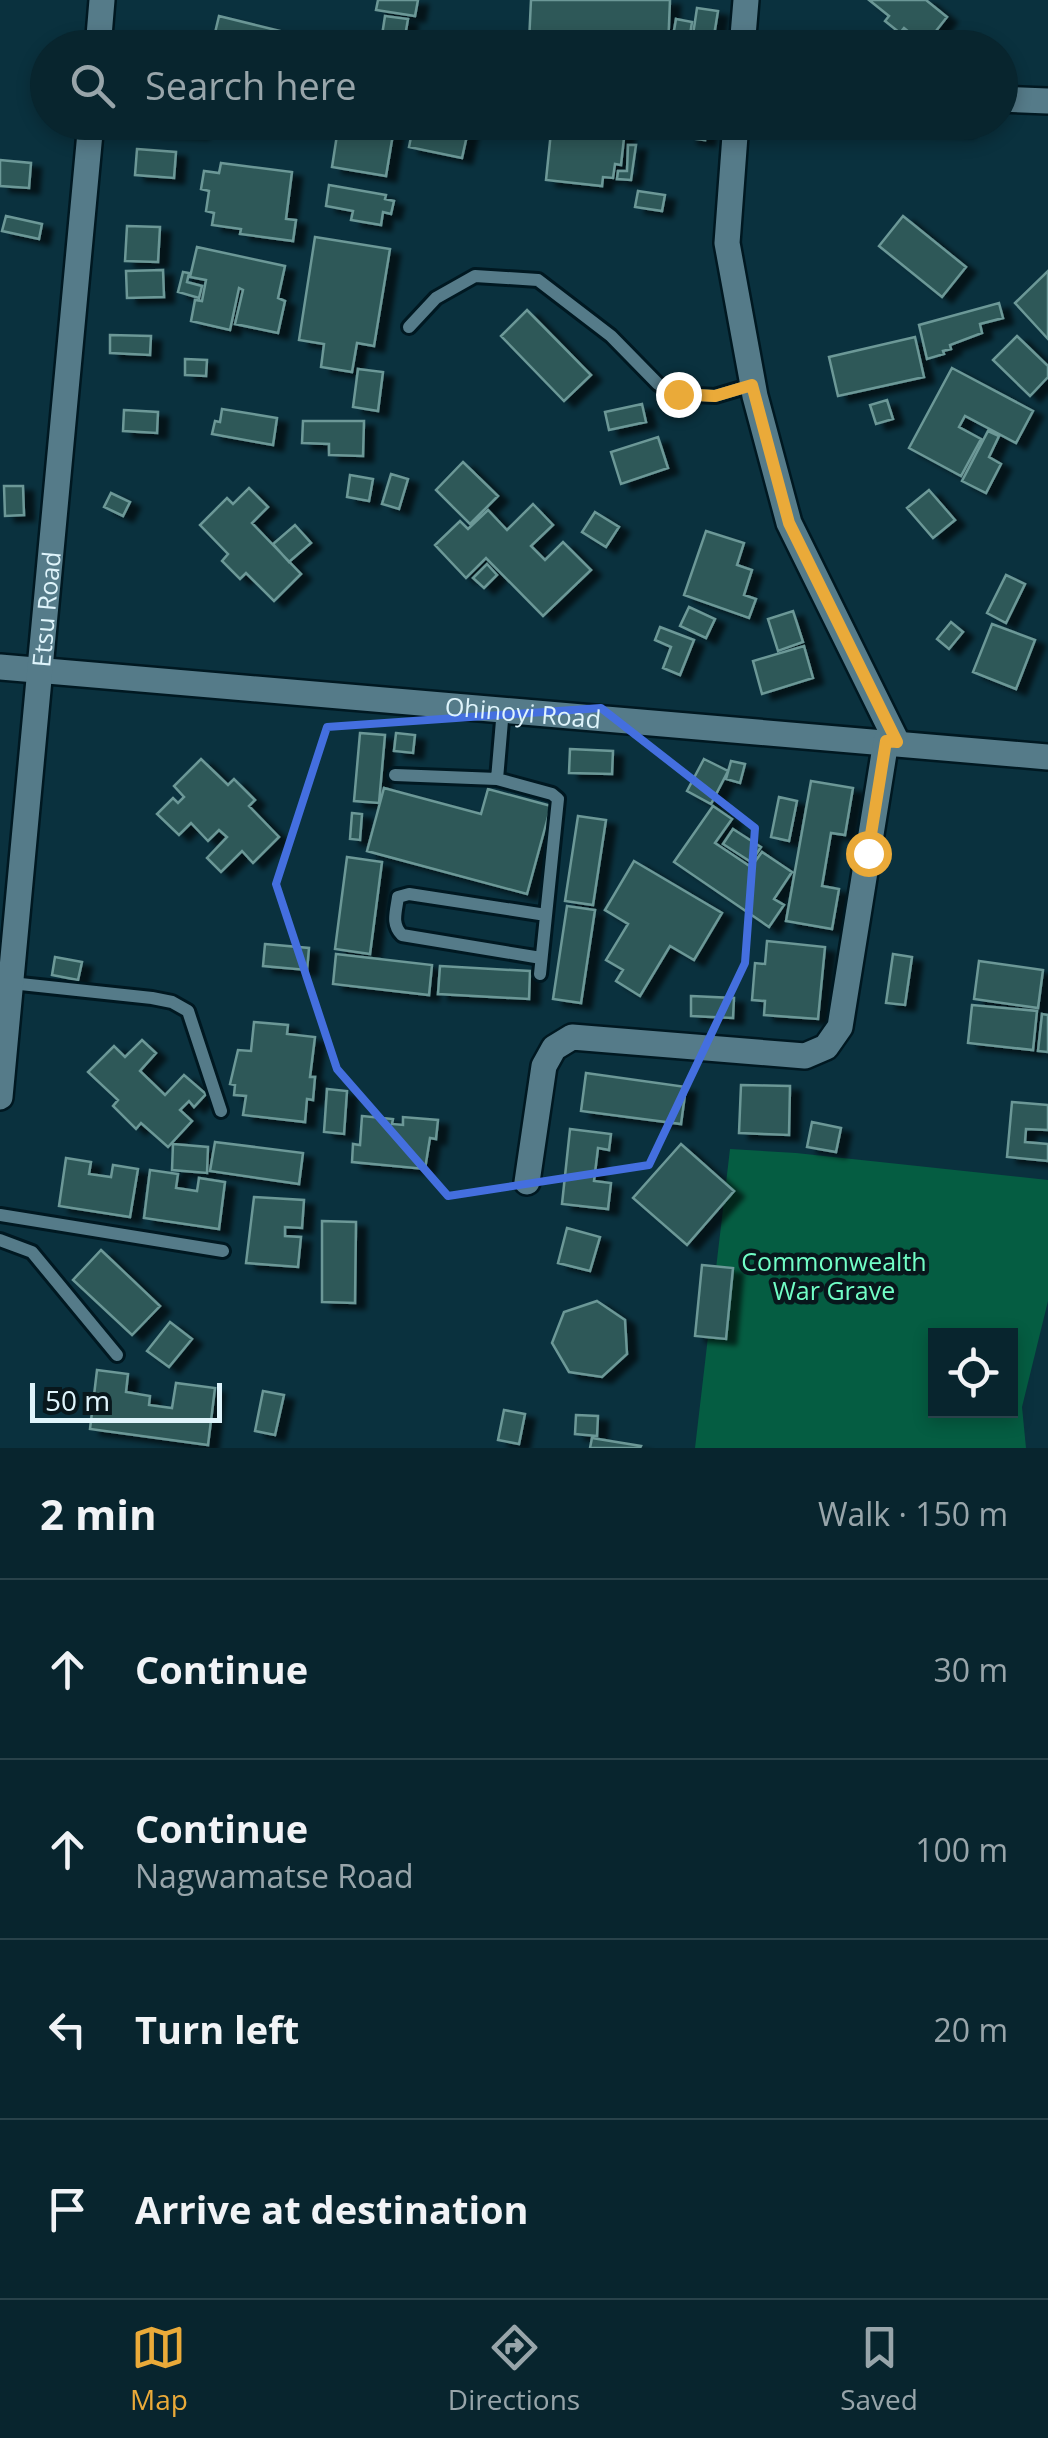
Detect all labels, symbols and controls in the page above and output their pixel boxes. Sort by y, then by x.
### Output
search box [30,30,1018,140]
icon: search [65,58,120,113]
text: Search here [145,59,357,111]
route end [656,372,702,418]
street label: Etsu Road [23,550,68,669]
street label: Ohinoyi Road [444,688,603,736]
route start [846,831,892,877]
park label: Commonwealth War Grave [741,1244,927,1307]
map controls [928,1328,1018,1418]
button: locate [928,1328,1018,1418]
scale bar [30,1378,222,1422]
text: 50 m [45,1381,110,1419]
text: 2 min [40,1485,157,1542]
text: Walk · 150 m [818,1492,1008,1535]
icon: ahead [40,1642,95,1697]
text: Continue [135,1643,308,1695]
text: 30 m [933,1648,1008,1691]
text: Continue [135,1802,308,1854]
icon: ahead [40,1822,95,1877]
text: 100 m [915,1828,1008,1871]
text: Nagwamatse Road [135,1854,414,1897]
icon: left [40,2002,95,2057]
text: Turn left [135,2003,299,2055]
text: 20 m [933,2008,1008,2051]
icon: arrive [40,2182,95,2237]
text: Arrive at destination [135,2183,529,2235]
tab: Map [130,2320,188,2418]
tab: Directions [448,2320,580,2418]
tab: Saved [840,2320,918,2418]

